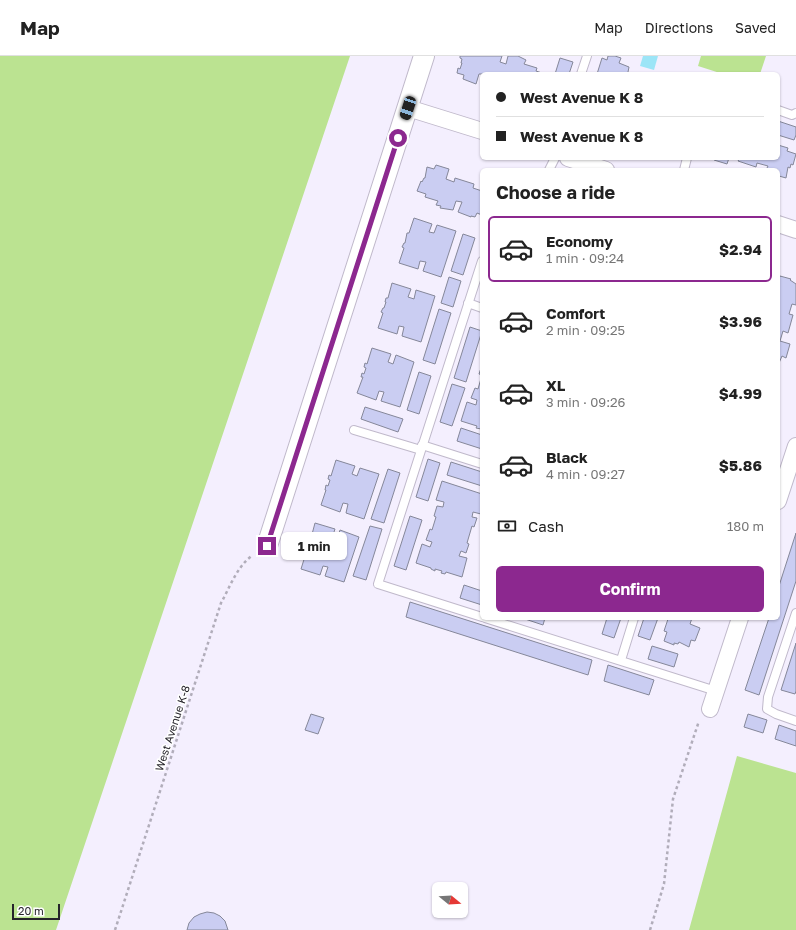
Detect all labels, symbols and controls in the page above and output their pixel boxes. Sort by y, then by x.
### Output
text: Map [20,16,60,39]
text: Map [594,19,623,36]
text: Directions [645,19,713,36]
text: Saved [735,19,776,36]
text: West Avenue K 8 [520,88,643,106]
car [399,95,417,121]
text: West Avenue K 8 [520,127,643,145]
route start [389,129,407,147]
text: Choose a ride [496,181,615,203]
icon: car [498,231,534,267]
text: Economy [546,232,613,250]
text: $2.94 [719,240,762,258]
text: 1 min · 09:24 [546,250,624,266]
icon: car [498,303,534,339]
text: Comfort [546,304,605,322]
text: $3.96 [719,312,762,330]
text: 2 min · 09:25 [546,322,625,338]
icon: car [498,375,534,411]
text: XL [546,376,565,394]
text: $4.99 [719,384,762,402]
text: 3 min · 09:26 [546,394,625,410]
icon: car [498,447,534,483]
text: Black [546,448,588,466]
text: $5.86 [719,456,762,474]
text: 4 min · 09:27 [546,466,625,482]
icon: cash [496,515,518,537]
text: Cash [528,517,564,535]
text: 180 m [727,518,764,534]
callout: 1 min [281,532,347,560]
route end [258,537,276,555]
text: 1 min [298,538,330,554]
button: Confirm [496,566,764,612]
street label: West Avenue K-8 [152,683,192,773]
north arrow [432,882,468,918]
map controls [432,882,468,918]
scale bar [12,902,60,921]
text: 20 m [18,904,44,917]

